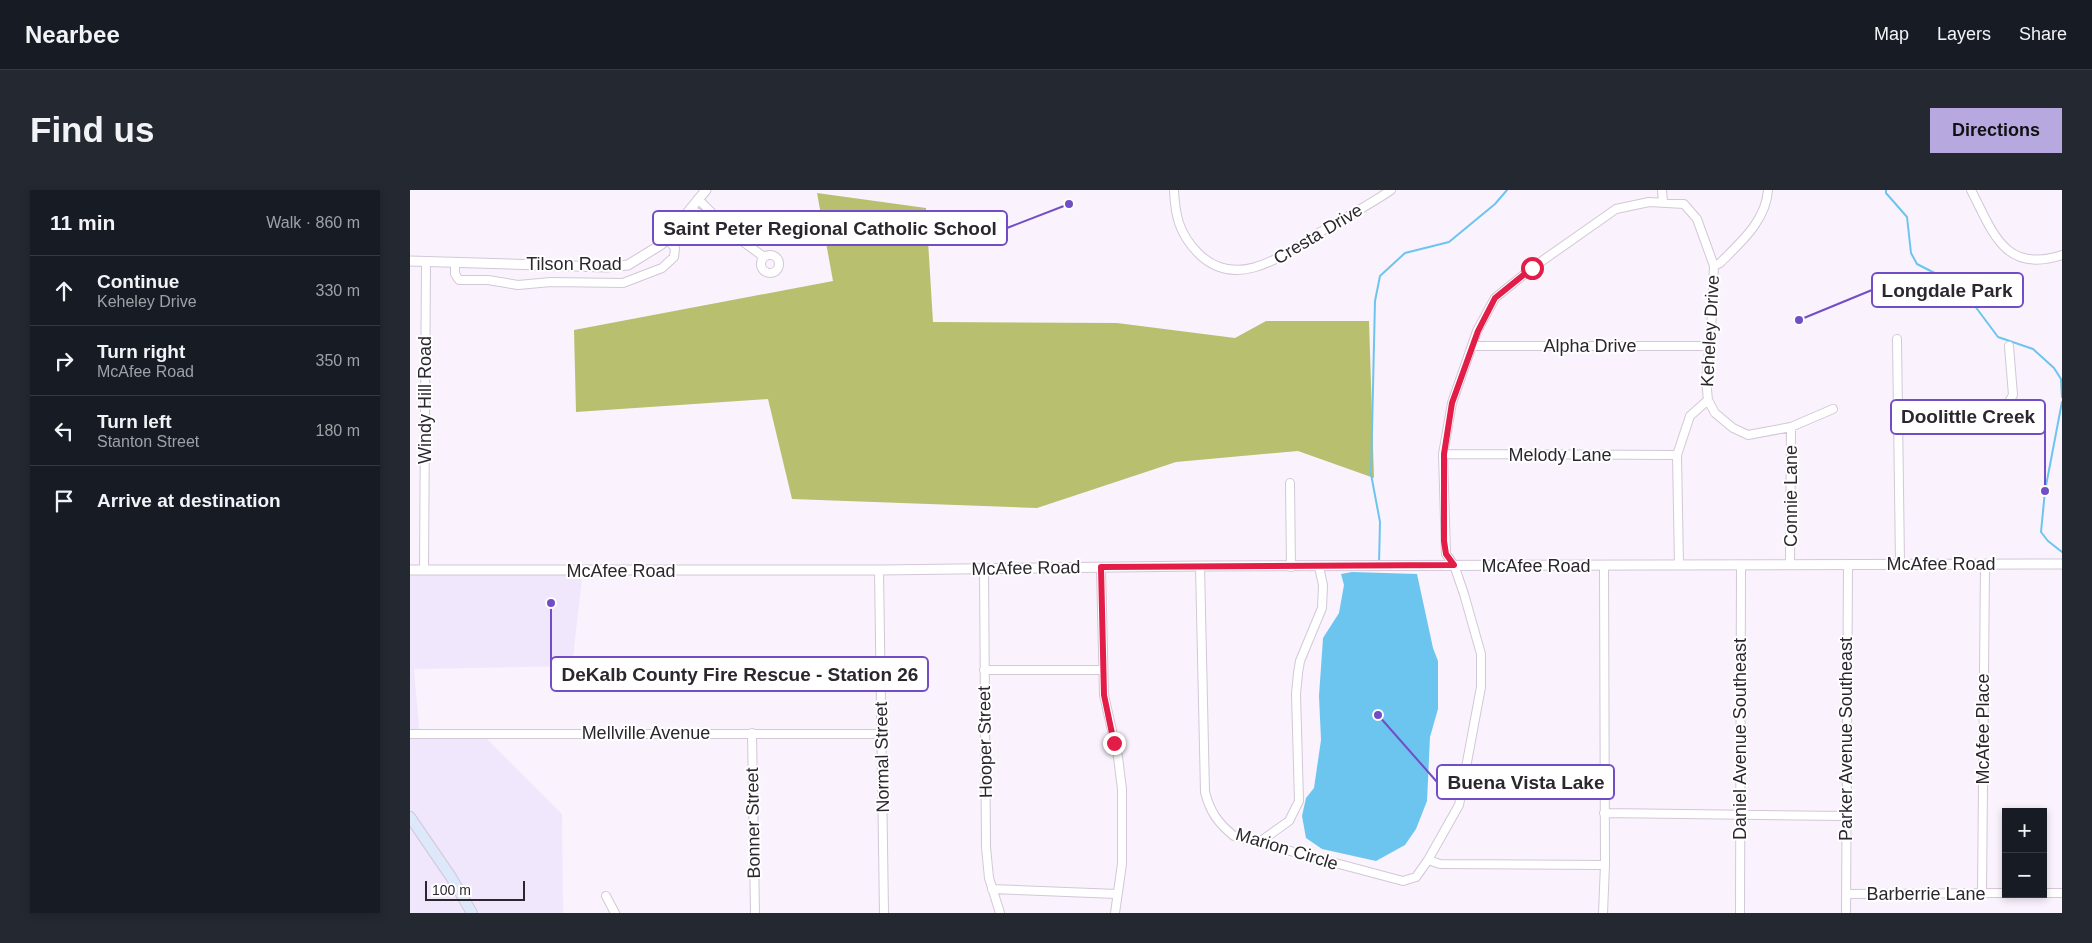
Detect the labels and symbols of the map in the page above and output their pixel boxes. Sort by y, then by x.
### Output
street label: Cresta Drive [1270,200,1366,268]
callout: Saint Peter Regional Catholic School [653,211,1007,245]
text: Saint Peter Regional Catholic School [663,218,997,239]
street label: Tilson Road [526,254,622,274]
route start [1521,257,1544,280]
callout: Longdale Park [1872,273,2023,307]
street label: Keheley Drive [1697,275,1723,387]
text: Longdale Park [1882,280,2013,301]
street label: Windy Hill Road [415,336,435,464]
street label: Alpha Drive [1543,336,1637,356]
callout: Doolittle Creek [1891,400,2045,434]
text: Doolittle Creek [1901,406,2035,427]
street label: Melody Lane [1508,445,1612,465]
street label: Connie Lane [1781,445,1801,547]
street label: McAfee Road [1886,554,1996,574]
street label: McAfee Road [1481,556,1591,576]
street label: McAfee Road [971,557,1081,579]
street label: McAfee Road [566,561,676,581]
street label: Parker Avenue Southeast [1836,637,1856,841]
street label: Daniel Avenue Southeast [1730,638,1750,840]
callout: DeKalb County Fire Rescue - Station 26 [551,657,928,691]
text: DeKalb County Fire Rescue - Station 26 [562,664,918,685]
street label: McAfee Place [1973,673,1993,785]
street label: Hooper Street [974,686,996,798]
street label: Normal Street [871,701,893,813]
street label: Mellville Avenue [582,723,710,743]
route end [1103,732,1126,755]
callout: Buena Vista Lake [1437,765,1614,799]
street label: Bonner Street [742,767,764,879]
text: Buena Vista Lake [1447,772,1605,793]
street label: Marion Circle [1233,824,1341,874]
scale bar [425,878,525,901]
street label: Barberrie Lane [1866,884,1986,904]

